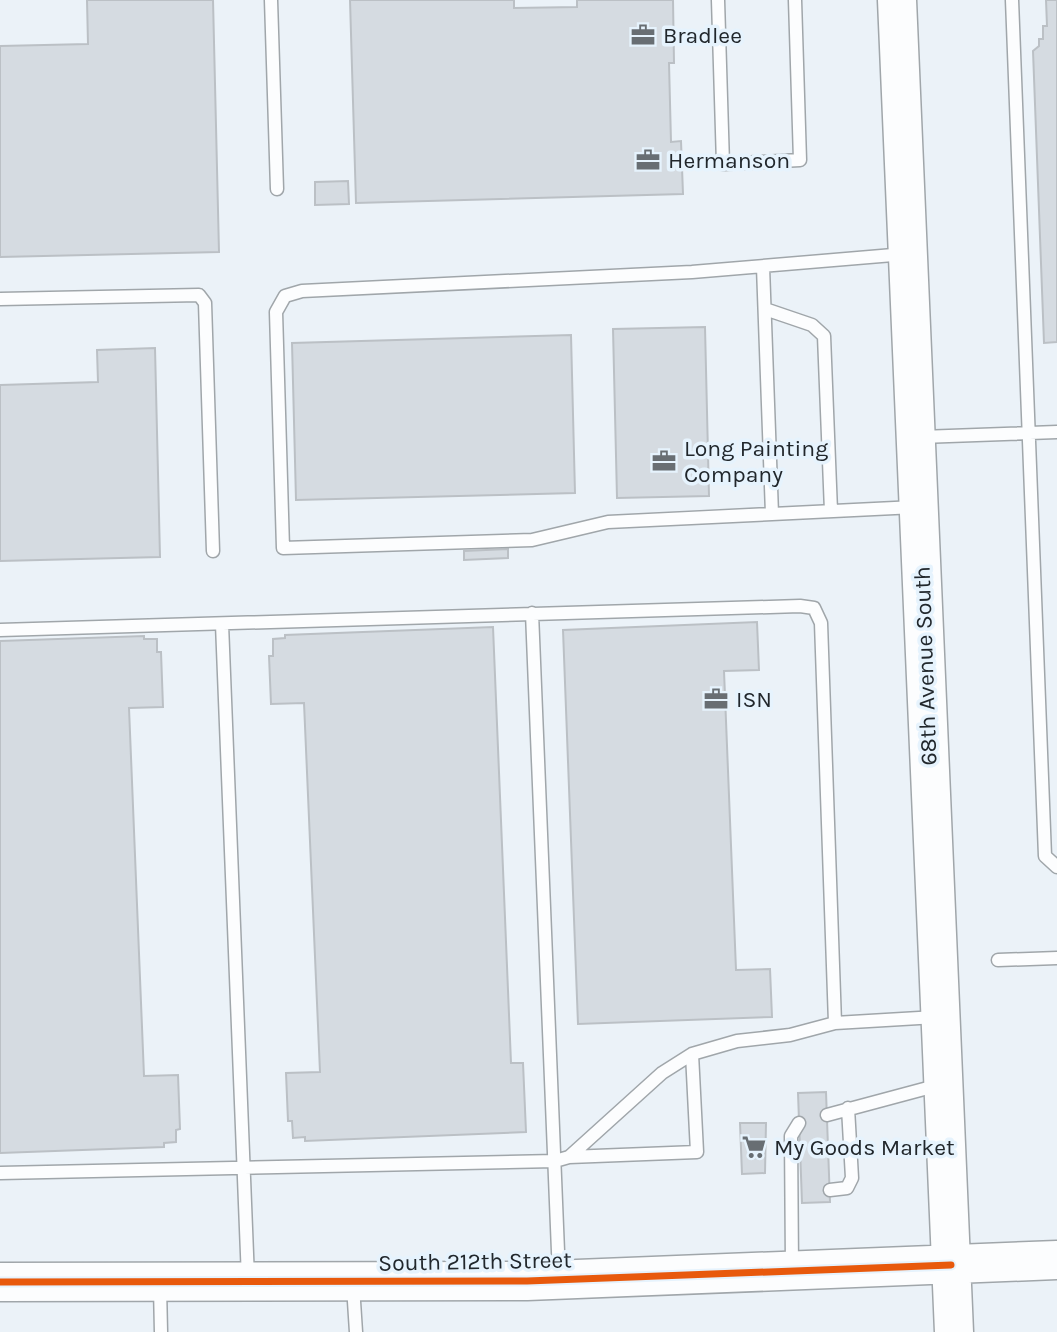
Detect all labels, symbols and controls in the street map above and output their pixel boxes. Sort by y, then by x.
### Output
office icon: Bradlee [629,21,657,49]
place label: Bradlee [663,22,742,49]
office icon: Hermanson [634,146,662,174]
place label: Hermanson [668,147,790,174]
place label: Long Painting Company [684,435,828,488]
office icon: Long Painting Company [650,447,678,475]
street label: 68th Avenue South [909,566,942,766]
office icon: ISN [702,685,730,713]
place label: ISN [736,686,772,713]
supermarket icon: My Goods Market [740,1133,768,1161]
place label: My Goods Market [774,1134,955,1161]
street label: South 212th Street [378,1246,572,1277]

